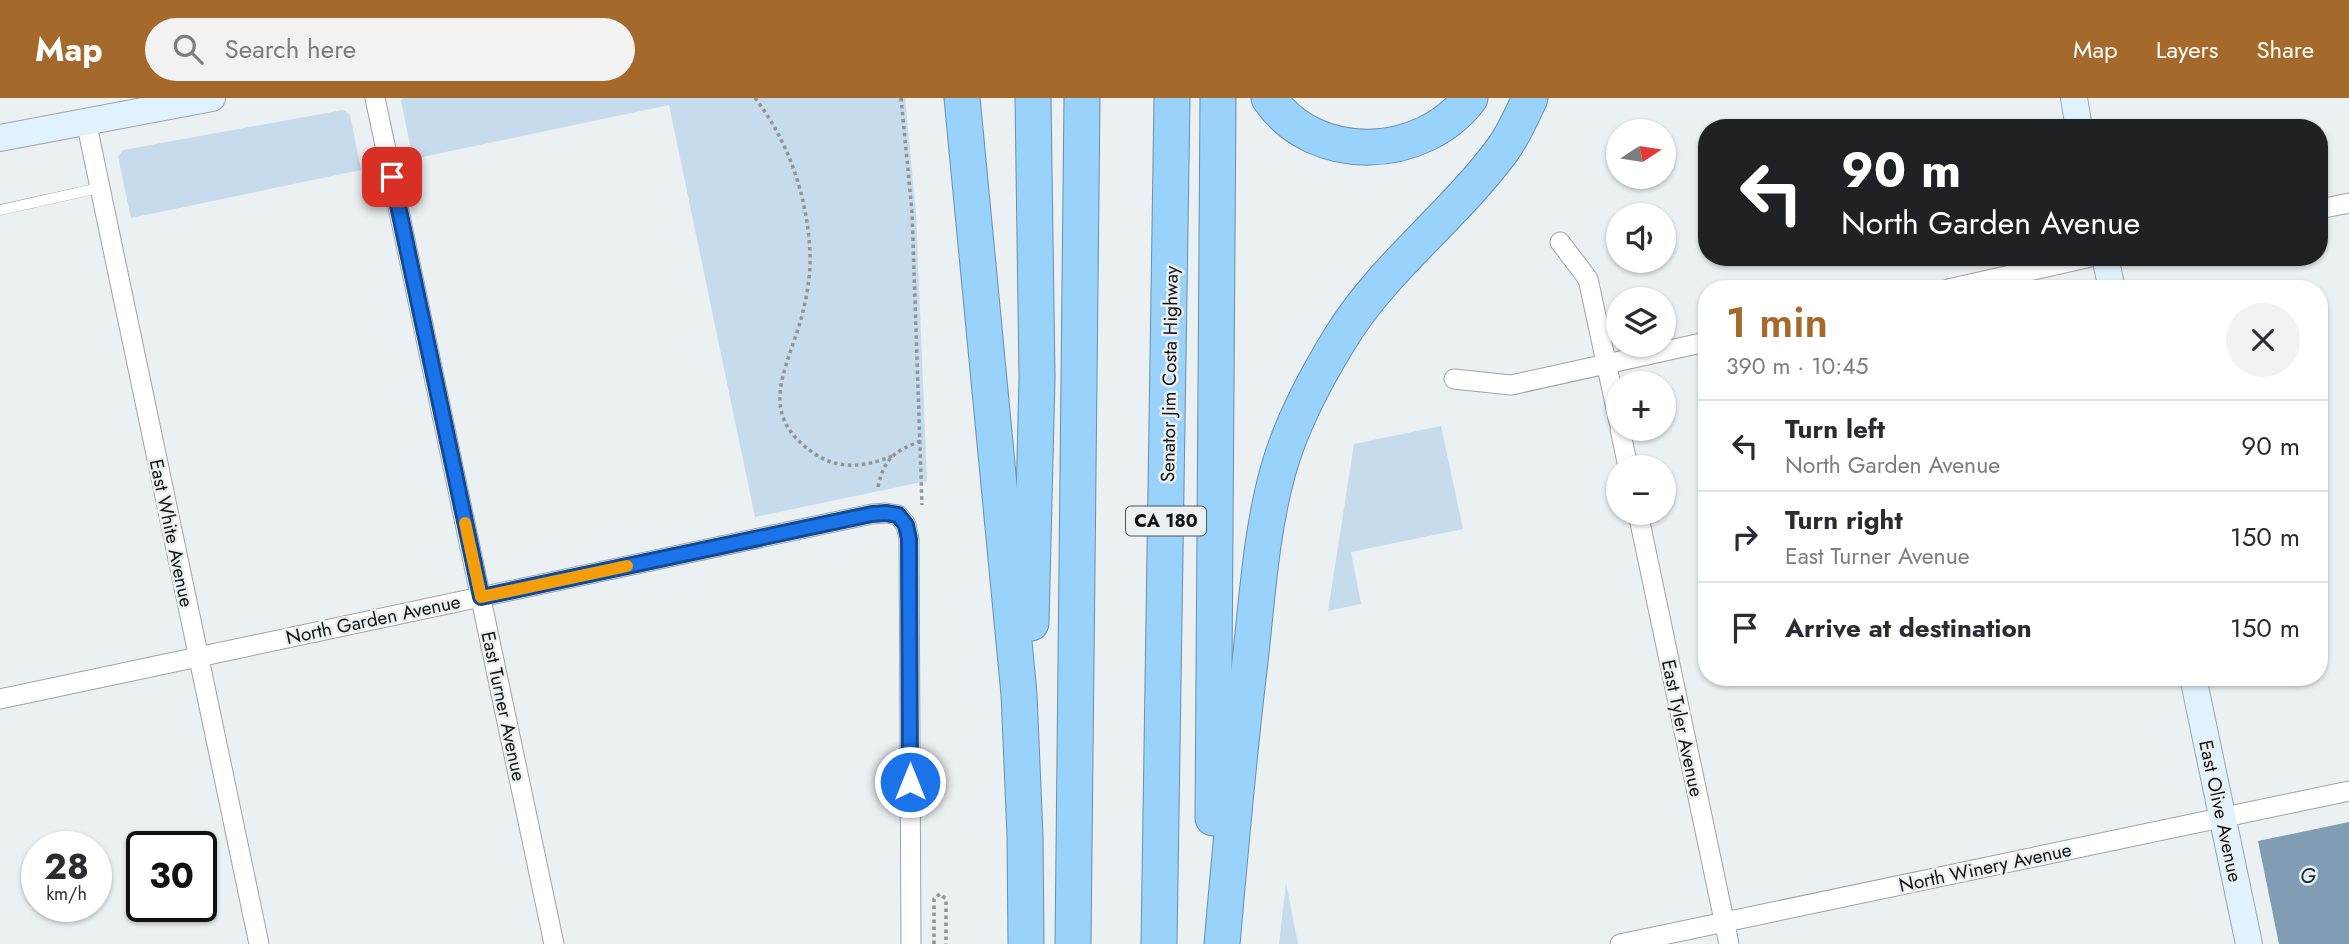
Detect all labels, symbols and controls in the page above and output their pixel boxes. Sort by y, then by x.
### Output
search box [145,18,635,81]
text: Map [35,26,103,73]
icon: search [169,30,207,68]
text: Search here [225,30,356,68]
text: Map [2073,32,2118,67]
text: Layers [2156,32,2218,67]
text: Share [2256,32,2314,67]
north arrow [1606,119,1676,189]
map controls [1606,119,1676,525]
text: 90 m [1841,135,1961,205]
pin [362,147,422,207]
icon: left [1726,147,1817,238]
icon: arrive [373,158,411,196]
text: North Garden Avenue [1841,200,2140,246]
button: sound [1606,203,1676,273]
street label: Senator Jim Costa Highway [1154,265,1185,482]
button: layers [1606,287,1676,357]
text: 1 min [1726,292,1828,353]
button: close [2226,303,2300,377]
text: 390 m · 10:45 [1726,349,1869,383]
button: + [1606,371,1676,441]
text: Turn left [1785,410,1885,448]
icon: left [1726,427,1764,465]
text: 90 m [2241,427,2300,465]
text: North Garden Avenue [1785,448,2000,482]
button: − [1606,455,1676,525]
street label: East White Avenue [143,457,200,610]
text: Turn right [1785,501,1903,539]
road number: CA 180 [1126,506,1206,536]
icon: right [1726,518,1764,556]
text: 150 m [2230,518,2300,556]
text: East Turner Avenue [1785,539,1970,573]
street label: North Garden Avenue [283,588,463,651]
icon: arrive [1726,609,1764,647]
text: Arrive at destination [1785,609,2032,647]
text: 150 m [2230,609,2300,647]
street label: East Turner Avenue [474,629,533,784]
street label: East Tyler Avenue [1655,657,1710,799]
street label: East Olive Avenue [2192,738,2249,885]
position arrow [873,745,947,819]
speed limit sign: 30 [126,831,217,922]
street label: North Winery Avenue [1896,836,2074,899]
text: 28 [44,842,89,892]
water label: G [2300,861,2316,891]
text: km/h [46,881,87,907]

